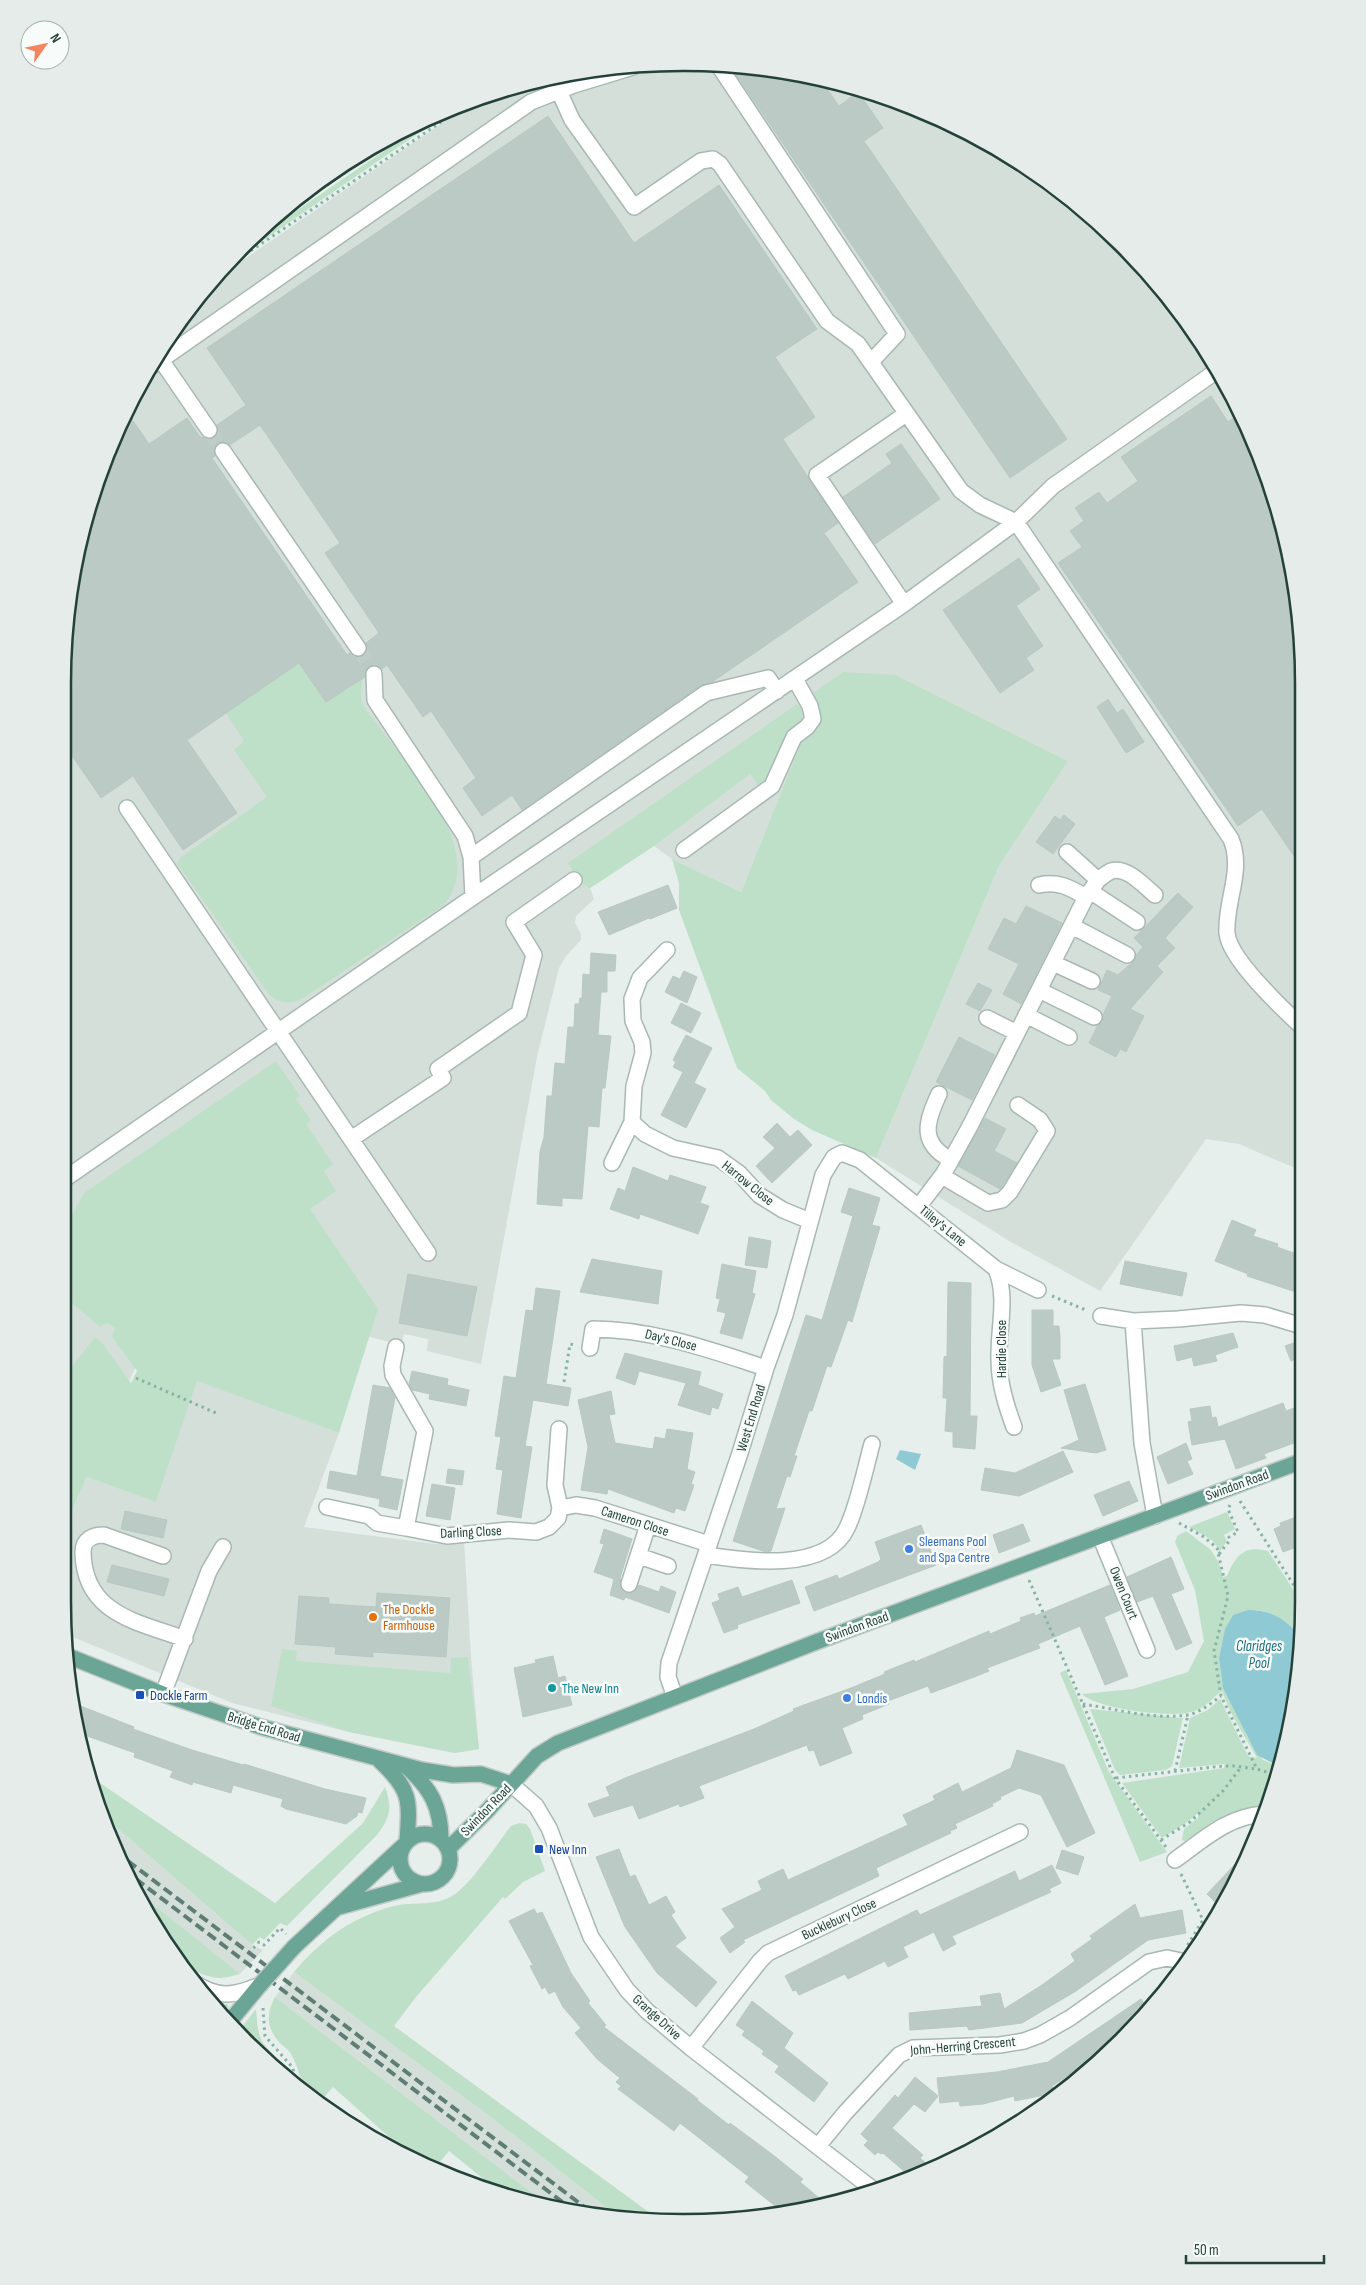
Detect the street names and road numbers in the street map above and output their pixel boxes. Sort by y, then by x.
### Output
street label: Harrow Close [719,1157,777,1209]
street label: Tilley's Lane [916,1202,970,1250]
street label: Hardie Close [993,1320,1010,1378]
street label: Day's Close [643,1325,699,1355]
street label: West End Road [733,1382,769,1454]
street label: Swindon Road [1203,1466,1271,1504]
street label: Cameron Close [599,1502,671,1540]
street label: Darling Close [440,1522,502,1542]
street label: Owen Court [1106,1564,1142,1622]
street label: Swindon Road [823,1608,891,1646]
street label: Bridge End Road [226,1708,303,1746]
street label: Swindon Road [457,1780,515,1840]
street label: Bucklebury Close [799,1894,879,1944]
street label: Grange Drive [629,1991,685,2043]
street label: John-Herring Crescent [909,2033,1016,2059]

